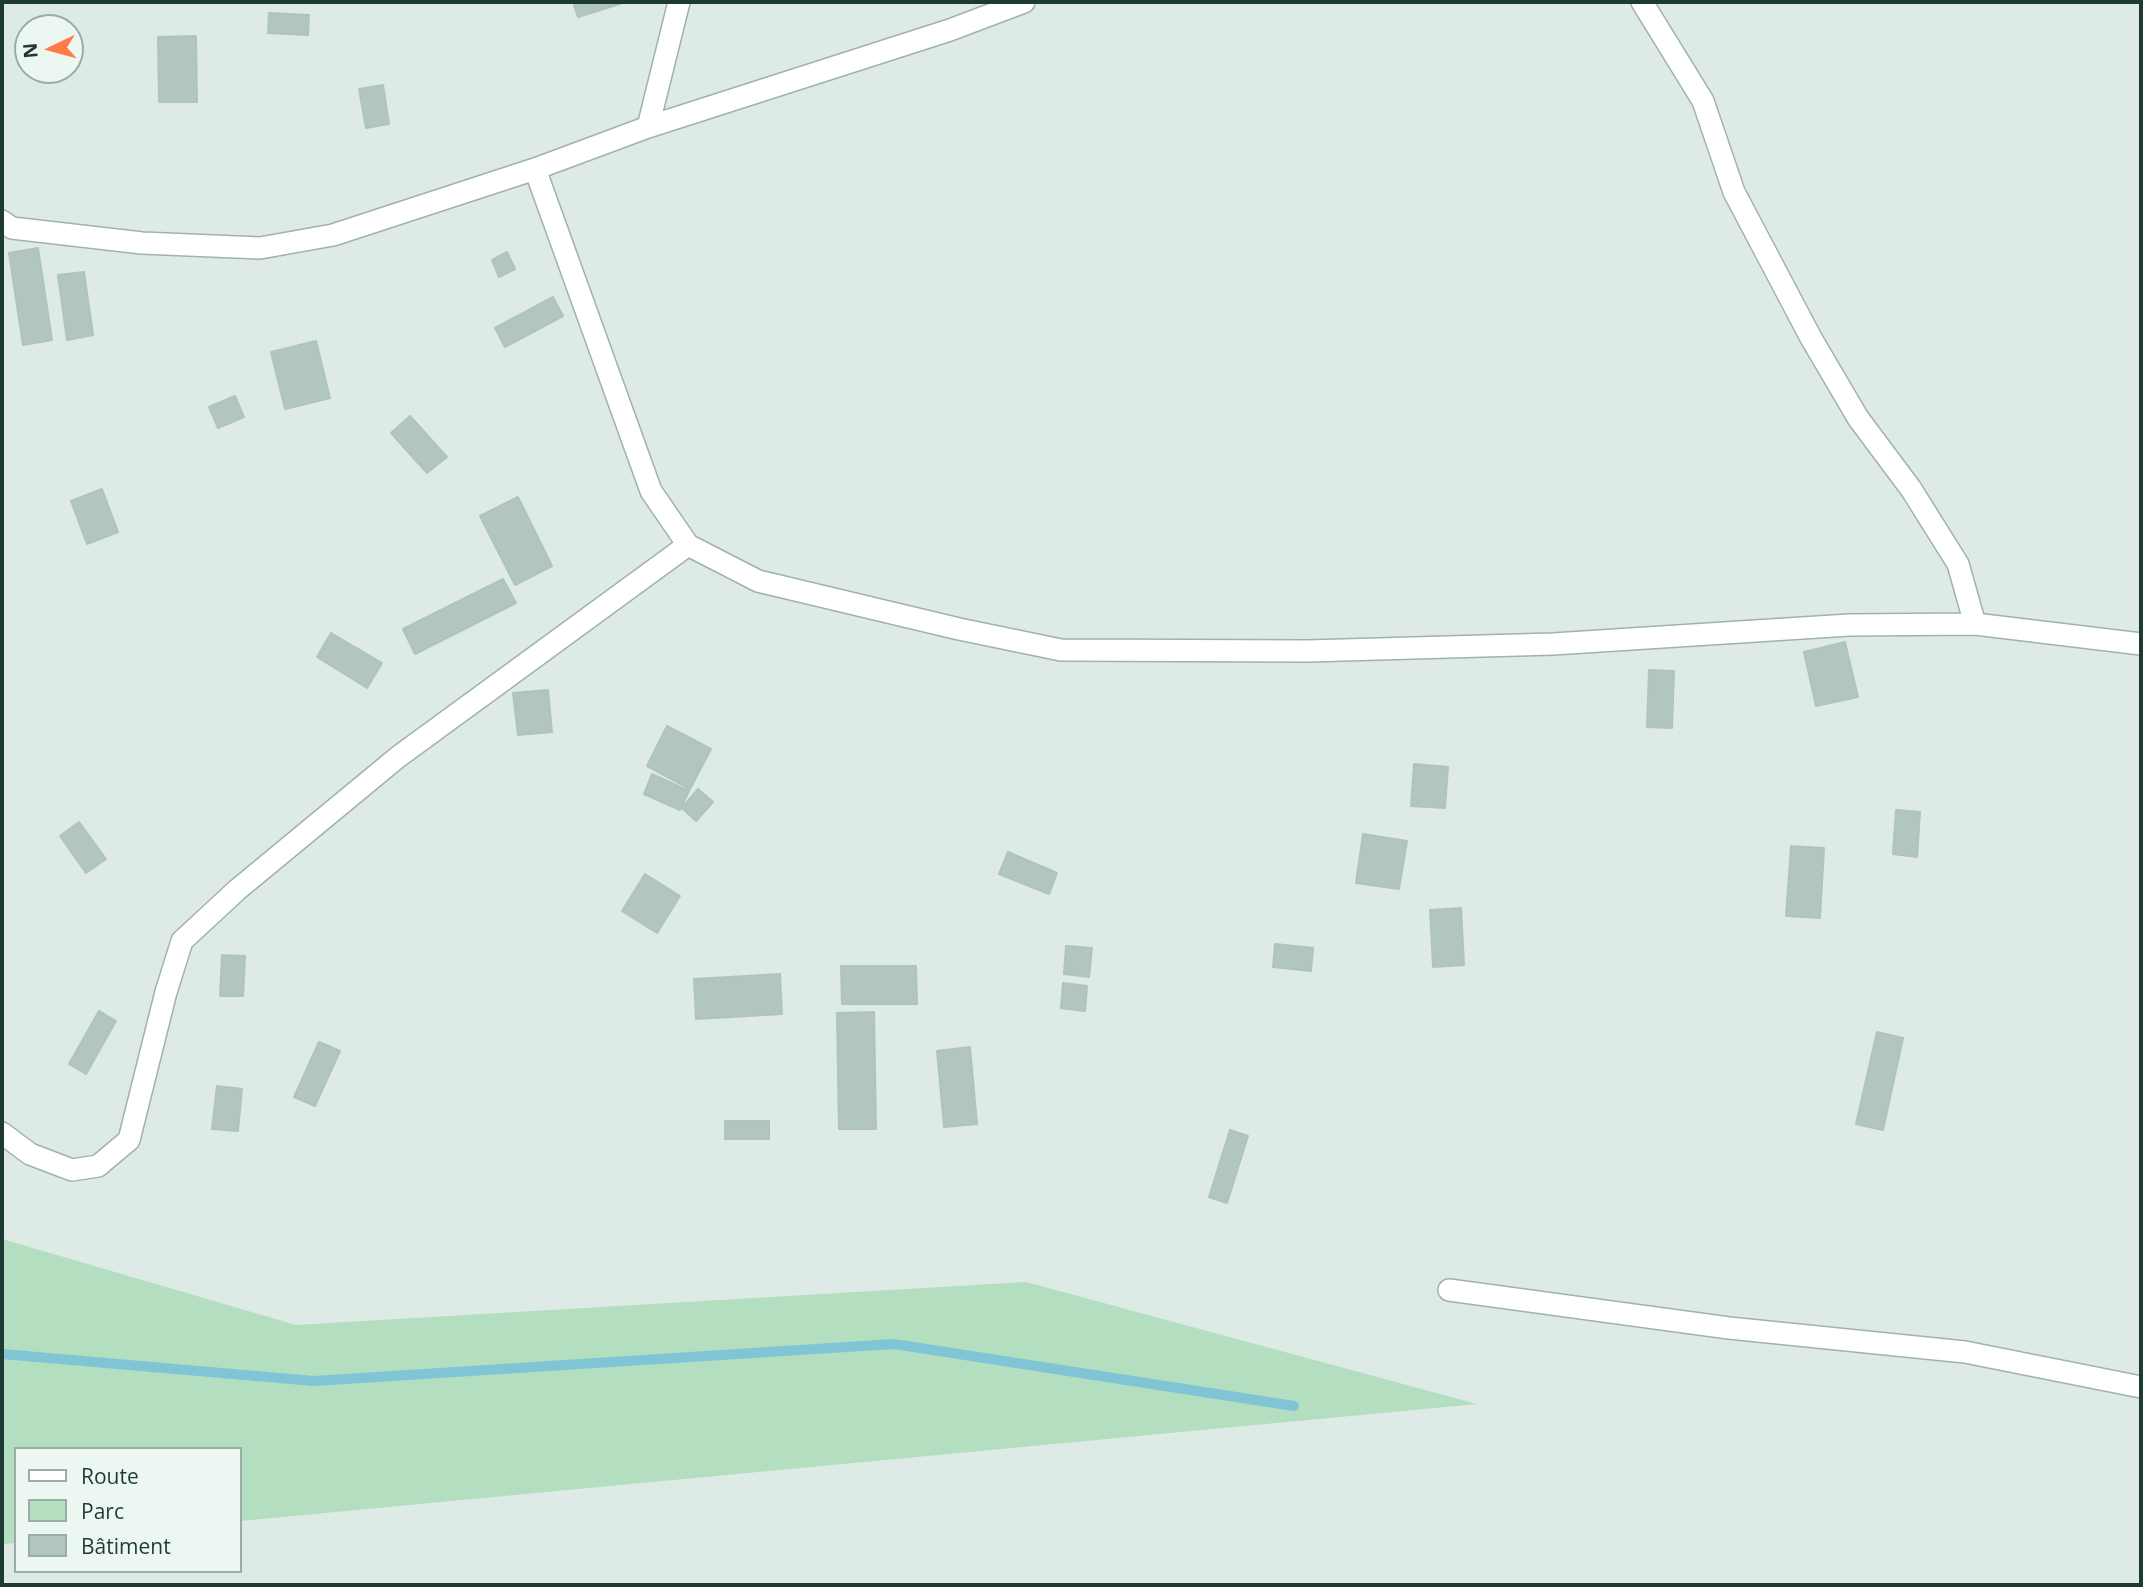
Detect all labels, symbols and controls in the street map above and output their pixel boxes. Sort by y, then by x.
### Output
north arrow [14,14,84,84]
text: N [16,42,44,59]
legend [14,1447,242,1573]
text: Route [81,1462,139,1490]
text: Parc [81,1497,124,1525]
text: Bâtiment [81,1532,171,1560]

